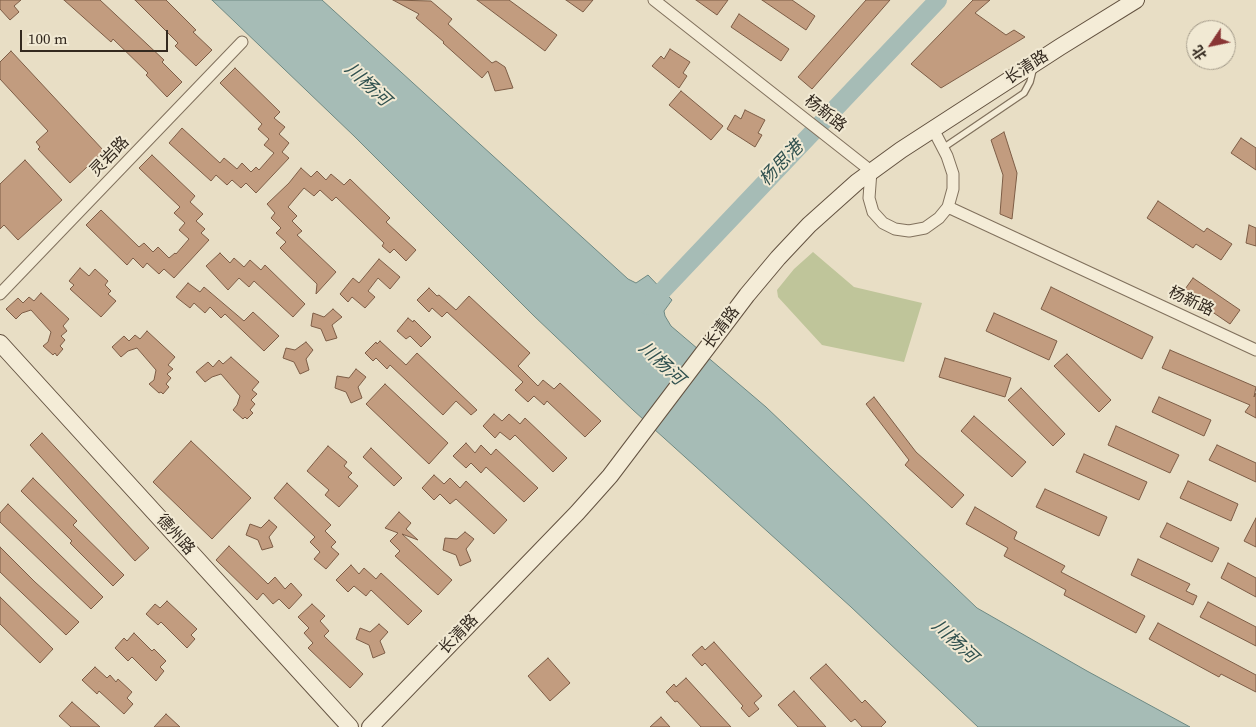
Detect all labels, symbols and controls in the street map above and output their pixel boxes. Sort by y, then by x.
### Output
scale bar [22,20,170,52]
north arrow [1186,20,1236,70]
text: 100 m [28,28,68,49]
text: 北 [1187,41,1212,64]
street label: 长清路 [1002,47,1052,89]
water label: 川杨河 [340,59,394,111]
street label: 杨新路 [800,92,850,136]
street label: 灵岩路 [86,133,134,181]
water label: 杨思港 [755,137,809,191]
street label: 杨新路 [1165,283,1217,321]
street label: 长清路 [700,303,744,353]
water label: 川杨河 [634,338,688,390]
street label: 德州路 [152,511,198,559]
street label: 长清路 [435,611,483,659]
water label: 川杨河 [927,616,981,668]

